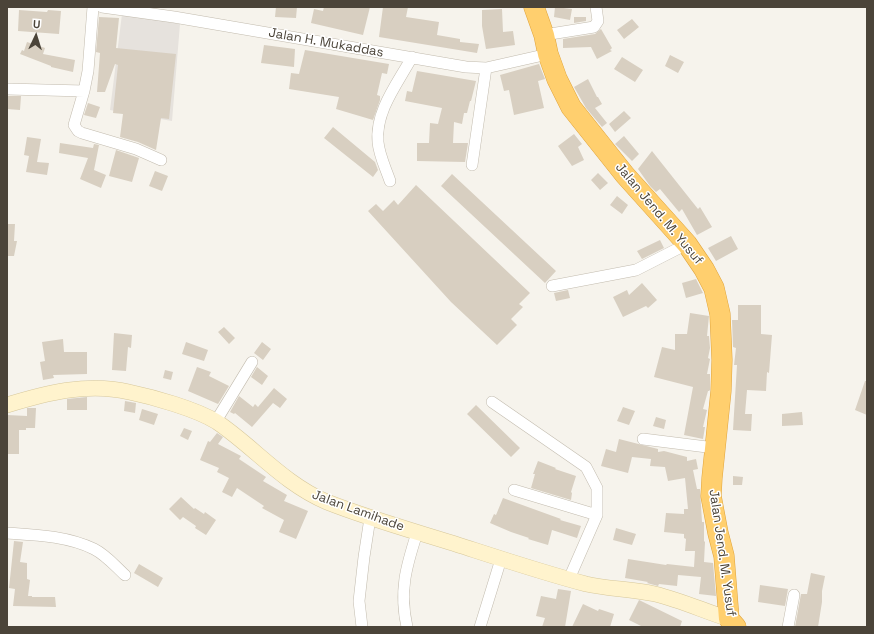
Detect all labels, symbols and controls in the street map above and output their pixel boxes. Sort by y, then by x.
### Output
north arrow [16,16,56,56]
text: U [33,17,41,31]
street label: Jalan H. Mukaddas [267,25,385,61]
street label: Jalan Jend. M. Yusuf [612,160,706,268]
street label: Jalan Lamihade [310,487,406,535]
street label: Jalan Jend. M. Yusuf [705,488,739,618]

